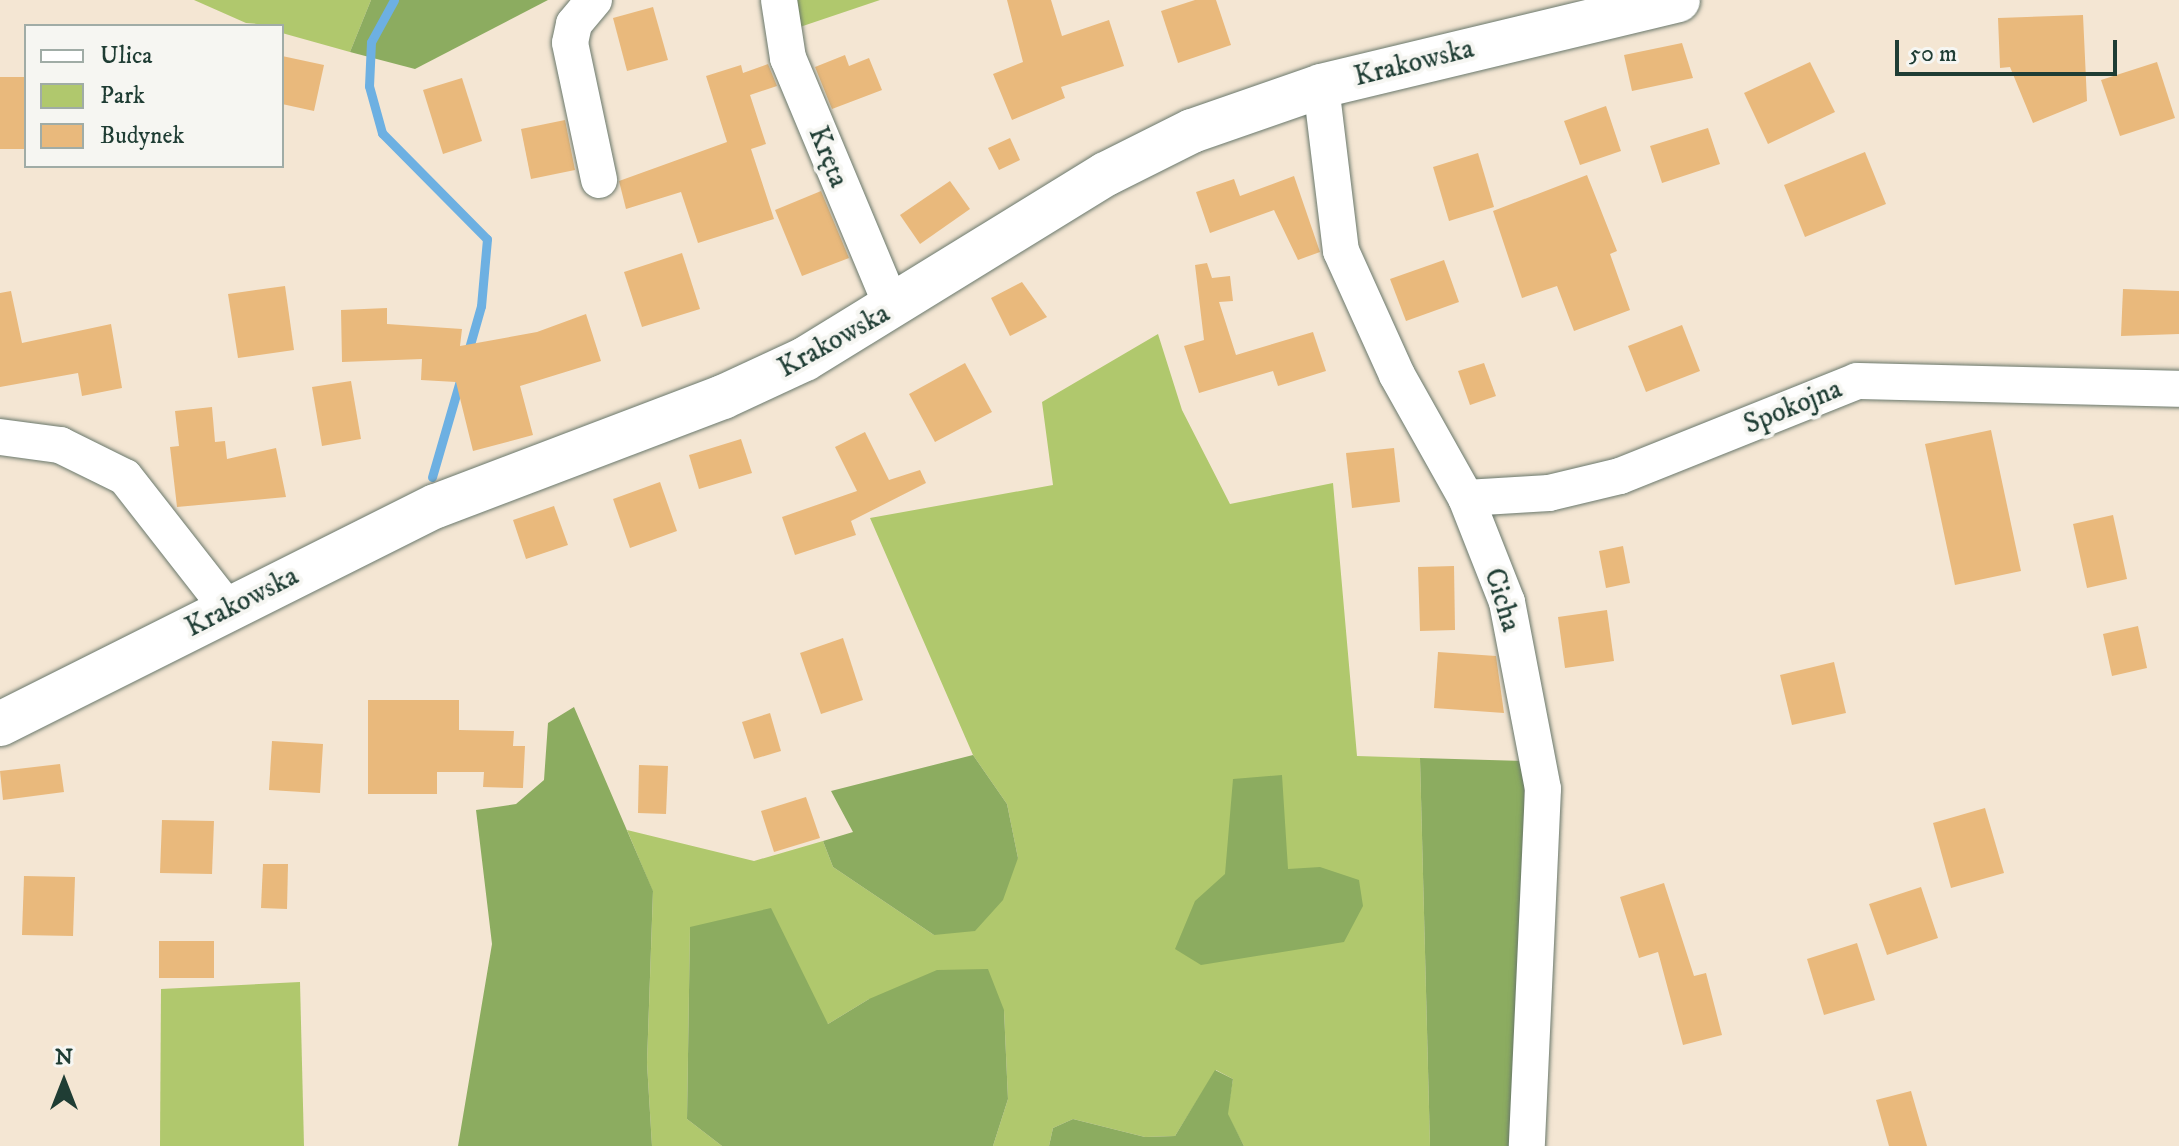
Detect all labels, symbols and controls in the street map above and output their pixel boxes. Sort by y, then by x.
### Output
legend [24,24,284,168]
scale bar [1899,24,2121,74]
street label: Krakowska [1351,32,1477,94]
text: 50 m [1909,39,1957,69]
text: Ulica [100,41,153,71]
text: Park [100,81,145,111]
text: Budynek [100,121,184,151]
street label: Kręta [801,122,855,192]
street label: Krakowska [772,297,896,385]
street label: Spokojna [1739,372,1847,442]
street label: Krakowska [180,559,304,645]
street label: Cicha [1477,564,1527,636]
north arrow [24,1042,104,1122]
text: N [55,1044,73,1071]

